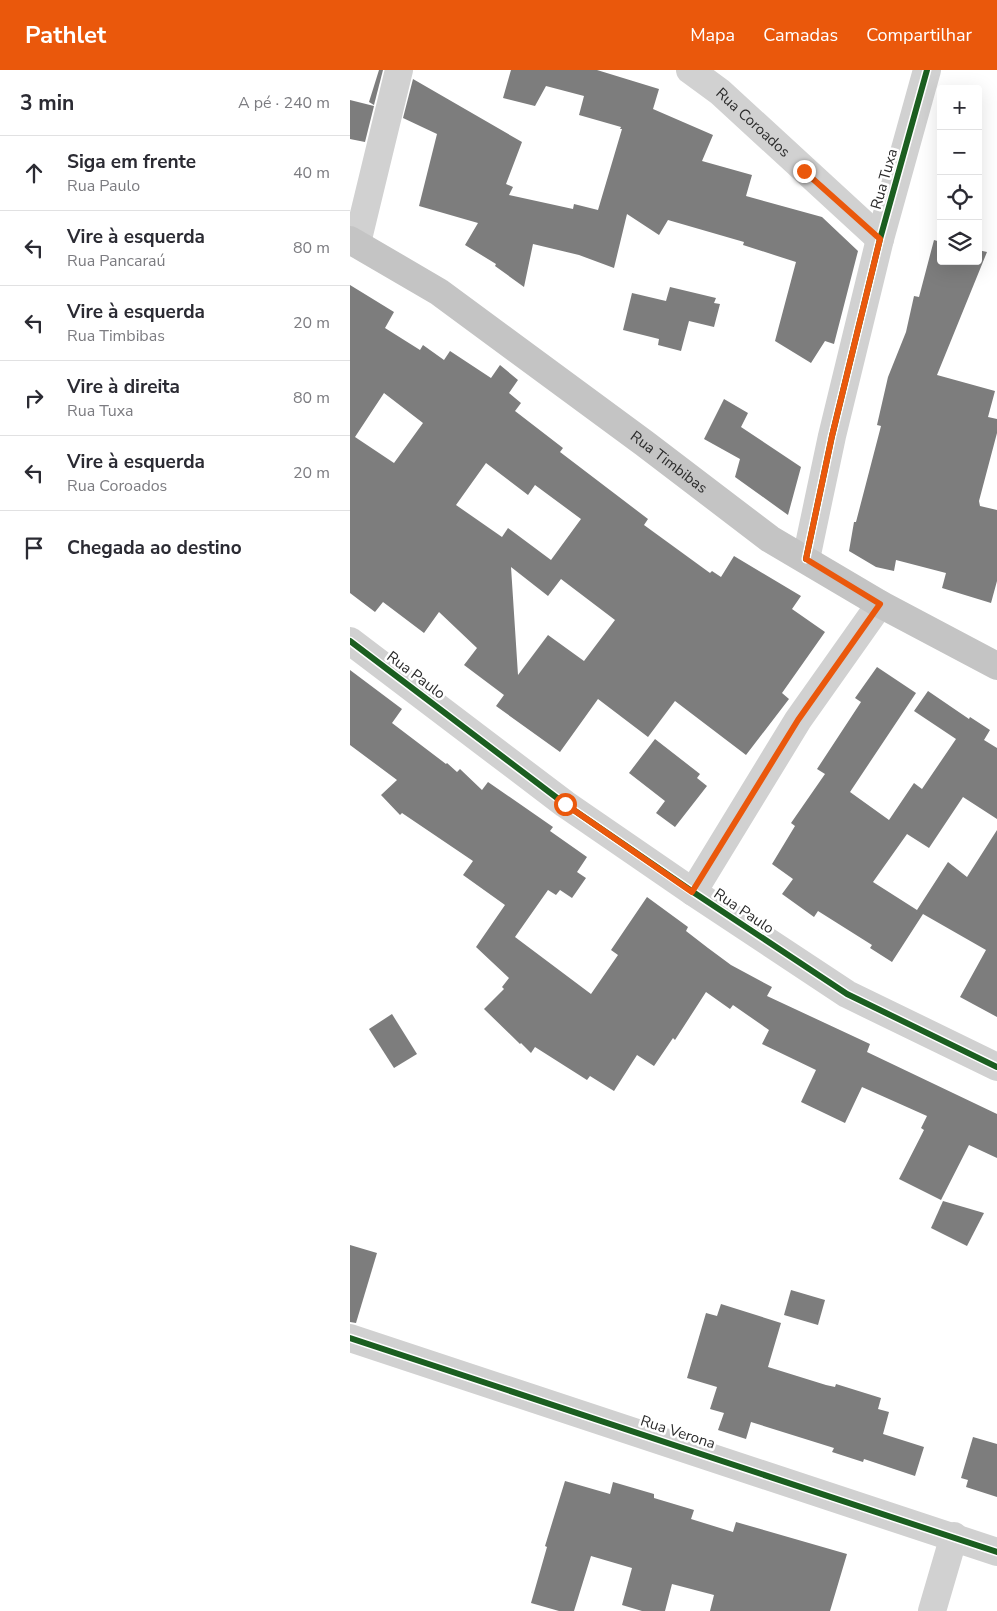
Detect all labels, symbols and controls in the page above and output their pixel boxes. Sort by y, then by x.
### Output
text: Pathlet [25,19,106,51]
text: Mapa [690,23,735,47]
text: Camadas [763,23,838,47]
text: Compartilhar [866,23,972,47]
street label: Rua Coroados [712,83,794,162]
map controls [937,85,982,265]
button: + [937,85,982,130]
text: 3 min [20,89,74,117]
text: A pé · 240 m [238,92,330,114]
button: − [937,130,982,175]
street label: Rua Tuxa [866,146,902,212]
text: Siga em frente [67,149,196,175]
icon: ahead [20,159,48,187]
route end [793,160,816,183]
text: 40 m [293,162,330,184]
text: Rua Paulo [67,175,140,197]
button: locate [937,175,982,220]
button: layers [937,220,982,265]
text: Vire à esquerda [67,224,205,250]
icon: left [20,234,48,262]
text: 80 m [293,237,330,259]
text: Rua Pancaraú [67,250,166,272]
text: Vire à esquerda [67,299,205,325]
icon: left [20,309,48,337]
text: 20 m [293,312,330,334]
text: Rua Timbibas [67,325,165,347]
text: Vire à direita [67,374,180,400]
icon: right [20,384,48,412]
text: 80 m [293,387,330,409]
text: Rua Tuxa [67,400,134,422]
street label: Rua Timbibas [626,426,711,498]
text: Vire à esquerda [67,449,205,475]
icon: left [20,459,48,487]
text: 20 m [293,462,330,484]
text: Rua Coroados [67,475,167,497]
icon: arrive [20,534,48,562]
text: Chegada ao destino [67,535,242,561]
street label: Rua Paulo [383,646,449,704]
route start [554,793,577,816]
street label: Rua Paulo [710,884,778,938]
street label: Rua Verona [638,1410,718,1454]

